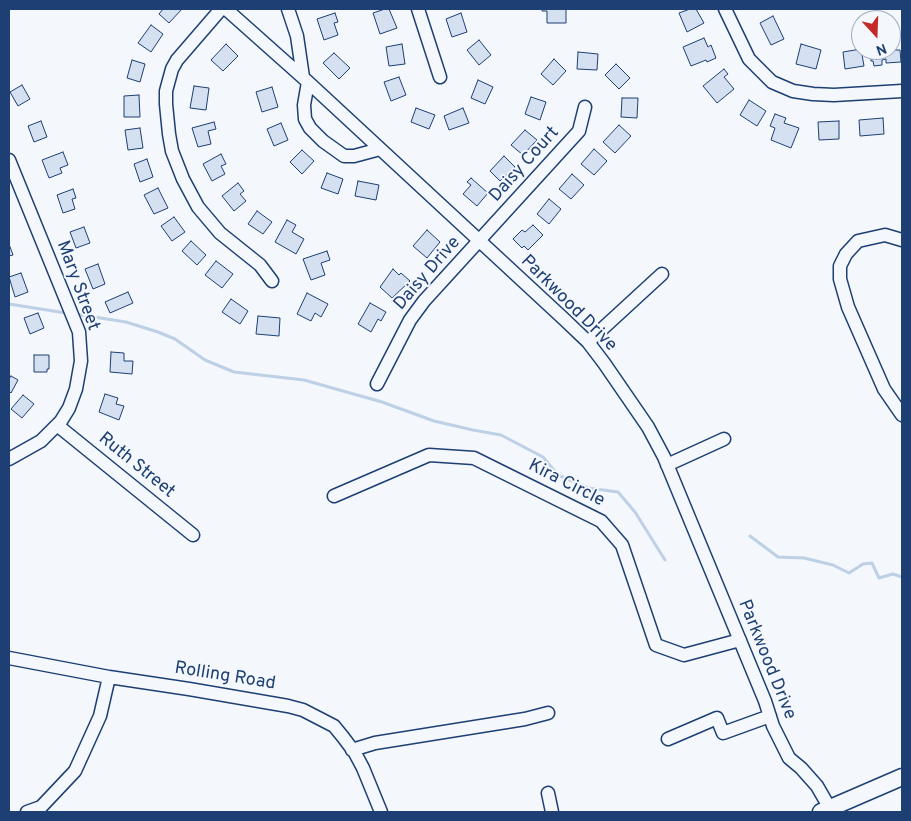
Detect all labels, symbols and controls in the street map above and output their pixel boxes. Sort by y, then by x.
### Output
north arrow [851,10,901,60]
text: N [873,39,889,58]
street label: Daisy Court [486,123,564,207]
street label: Daisy Drive [390,233,466,315]
street label: Mary Street [51,238,103,334]
street label: Parkwood Drive [515,251,621,357]
street label: Ruth Street [93,429,179,503]
street label: Kira Circle [524,456,608,512]
street label: Parkwood Drive [732,597,800,723]
street label: Rolling Road [173,658,277,696]

